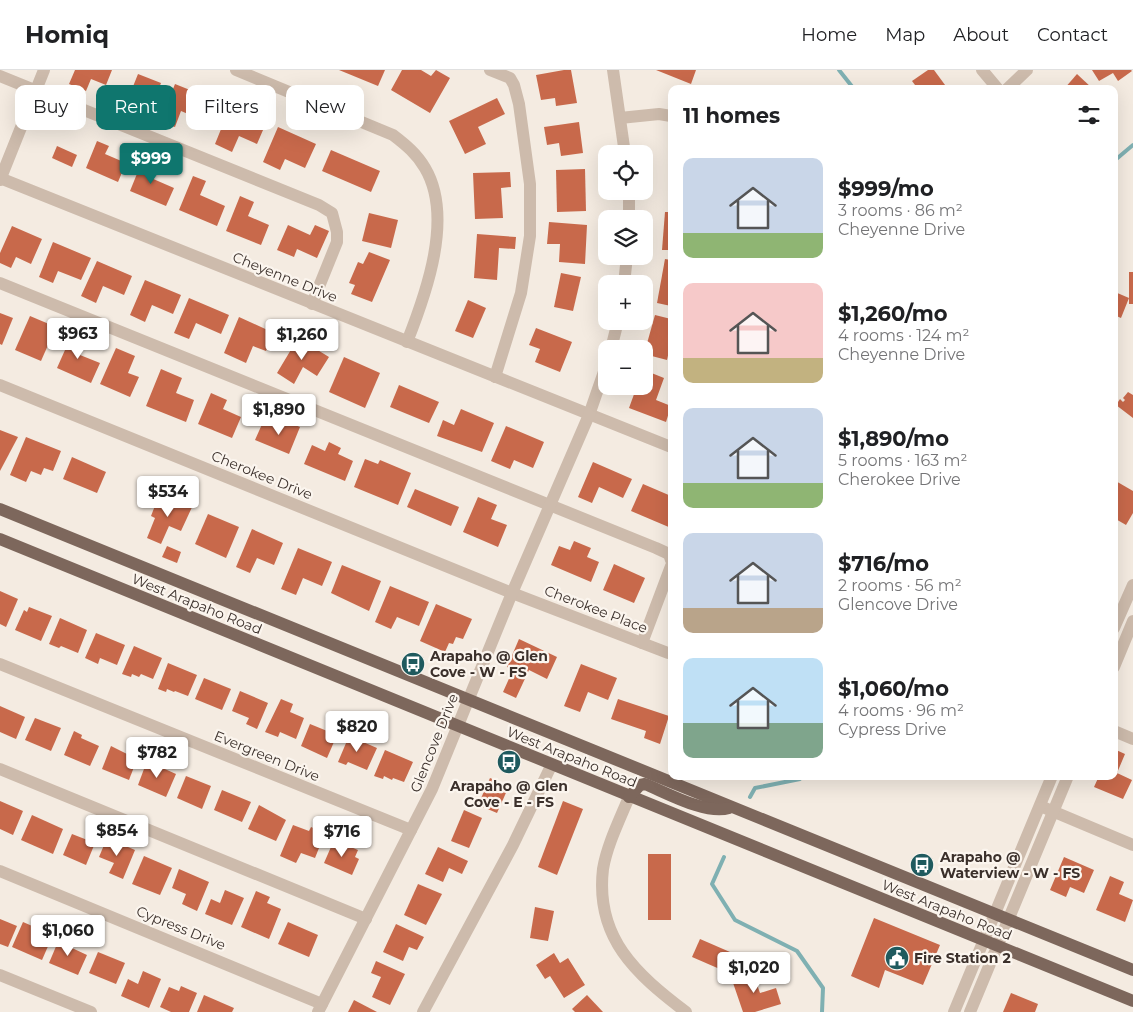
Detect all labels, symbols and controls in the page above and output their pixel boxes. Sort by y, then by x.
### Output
text: Homiq [25,20,109,49]
text: Home [801,24,857,46]
text: Map [885,24,925,46]
text: About [953,24,1009,46]
text: Contact [1037,24,1108,46]
chip: Buy [15,85,86,130]
chip: Rent [96,85,176,130]
chip: Filters [186,85,276,130]
chip: New [286,85,364,130]
icon: filters [1075,101,1103,129]
text: 11 homes [683,103,780,128]
pin: $999 [121,142,181,185]
map controls [598,145,653,395]
button: locate [598,145,653,200]
text: $999 [131,149,171,168]
text: $999/mo [838,176,934,201]
icon: home [723,178,783,238]
text: 3 rooms · 86 m² [838,201,963,220]
button: layers [598,210,653,265]
text: Cheyenne Drive [838,220,965,239]
street label: Cheyenne Drive [230,248,340,306]
button: + [598,275,653,330]
text: $1,260/mo [838,301,948,326]
icon: home [723,303,783,363]
pin: $963 [48,318,108,360]
pin: $1,260 [261,318,343,361]
text: $963 [58,324,98,343]
text: $1,260 [276,325,328,344]
text: 4 rooms · 124 m² [838,326,969,345]
button: − [598,340,653,395]
text: Cheyenne Drive [838,345,965,364]
pin: $1,890 [238,394,320,436]
text: $1,890 [253,400,305,419]
text: $1,890/mo [838,426,949,451]
icon: home [723,428,783,488]
street label: Cherokee Drive [209,447,315,503]
text: 5 rooms · 163 m² [838,451,967,470]
text: Cherokee Drive [838,470,961,489]
pin: $534 [138,476,198,518]
text: $534 [148,482,188,501]
text: $716/mo [838,551,929,576]
icon: home [723,553,783,613]
street label: West Arapaho Road [129,570,265,638]
text: 2 rooms · 56 m² [838,576,962,595]
street label: Cherokee Place [542,581,650,637]
text: Glencove Drive [838,595,958,614]
place label: Arapaho @ Glen Cove - W - FS [429,647,548,681]
bus stop icon: Arapaho @ Glen Cove - W - FS [400,651,426,677]
text: $1,060/mo [838,676,949,701]
icon: home [723,678,783,738]
street label: Glencove Drive [406,691,462,795]
text: 4 rooms · 96 m² [838,701,964,720]
pin: $820 [327,710,387,753]
text: $820 [336,717,378,736]
text: Cypress Drive [838,720,946,739]
street label: West Arapaho Road [504,723,640,791]
street label: Evergreen Drive [212,727,322,785]
pin: $782 [127,736,187,779]
text: $782 [137,743,177,762]
bus stop icon: Arapaho @ Glen Cove - E - FS [496,749,522,775]
place label: Arapaho @ Glen Cove - E - FS [449,777,568,811]
pin: $854 [87,814,147,857]
pin: $716 [312,816,372,858]
text: $854 [96,821,138,840]
text: $716 [324,822,360,841]
place label: Arapaho @ Waterview - W - FS [939,848,1080,882]
bus stop icon: Arapaho @ Waterview - W - FS [909,852,935,878]
street label: West Arapaho Road [879,876,1015,944]
street label: Cypress Drive [134,902,228,954]
pin: $1,060 [27,914,109,957]
text: $1,060 [42,921,94,940]
public building icon: Fire Station 2 [884,945,910,971]
place label: Fire Station 2 [914,949,1011,967]
pin: $1,020 [713,952,795,994]
text: $1,020 [728,958,780,977]

